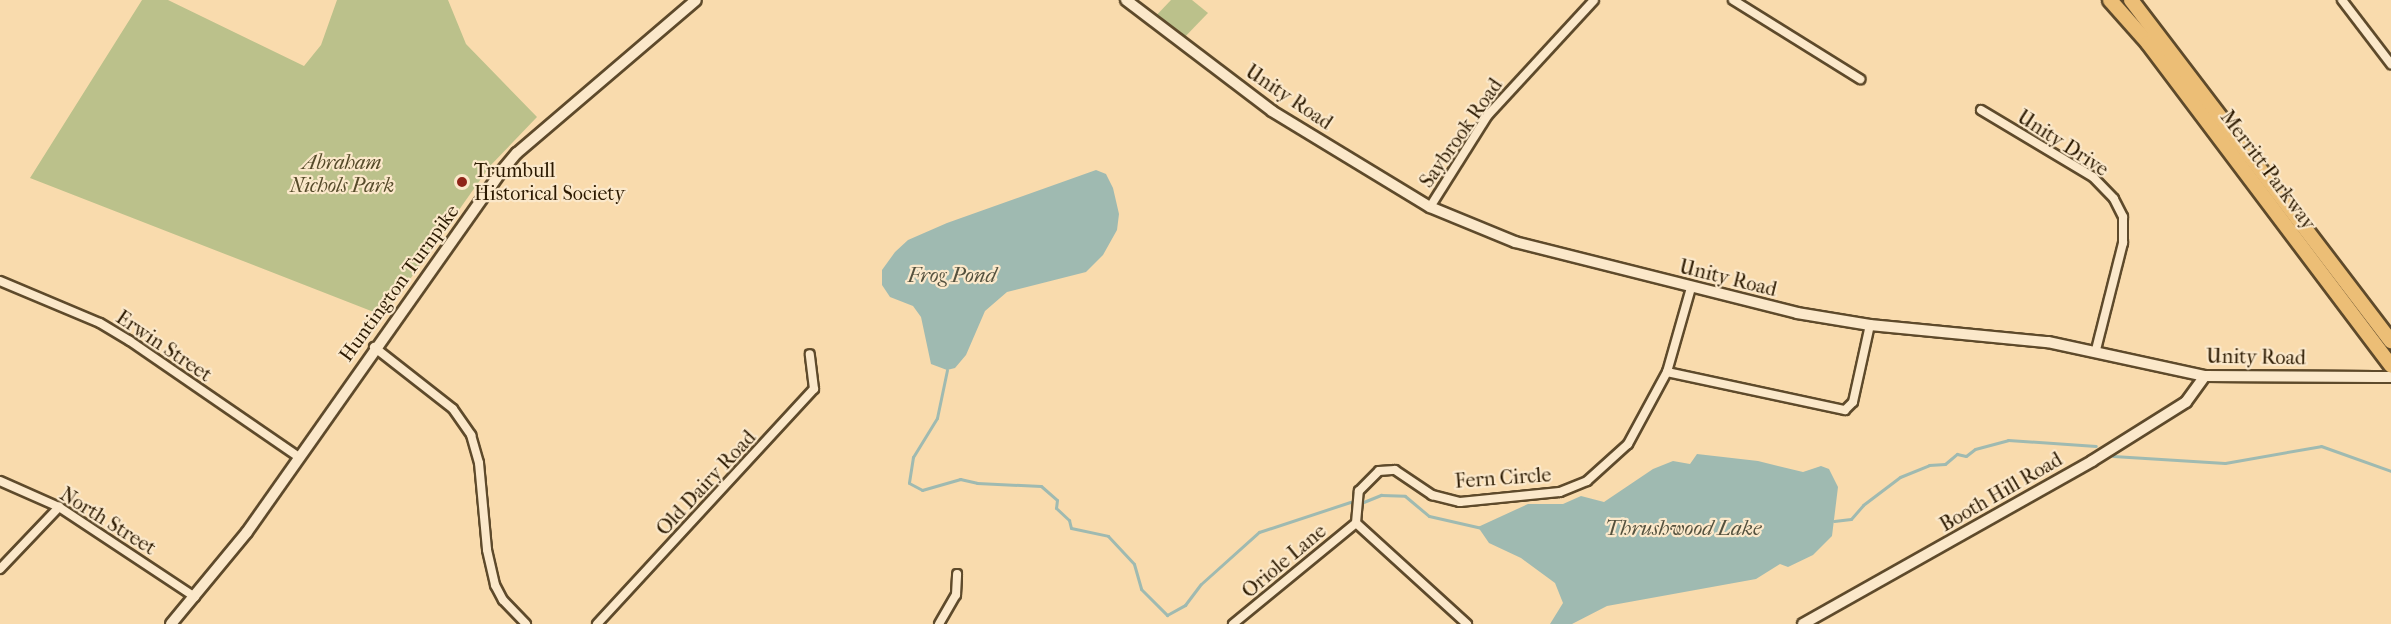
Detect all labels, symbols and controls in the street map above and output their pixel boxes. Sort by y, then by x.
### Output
street label: Unity Road [1241,59,1337,135]
street label: Saybrook Road [1414,74,1508,192]
street label: Unity Drive [2013,105,2113,181]
street label: Merritt Parkway [2215,106,2321,234]
park label: Abraham Nichols Park [290,151,394,198]
place label: Trumbull Historical Society [474,158,625,205]
marker: Trumbull Historical Society [455,175,469,189]
street label: Huntington Turnpike [334,200,464,366]
street label: Unity Road [1677,254,1779,302]
water label: Frog Pond [908,262,996,288]
street label: Erwin Street [112,305,216,387]
street label: Unity Road [2206,344,2306,370]
street label: Old Dairy Road [651,426,761,540]
street label: Booth Hill Road [1935,447,2067,537]
street label: Fern Circle [1454,463,1552,493]
street label: North Street [55,482,161,560]
water label: Thrushwood Lake [1605,515,1761,541]
street label: Oriole Lane [1237,519,1331,603]

